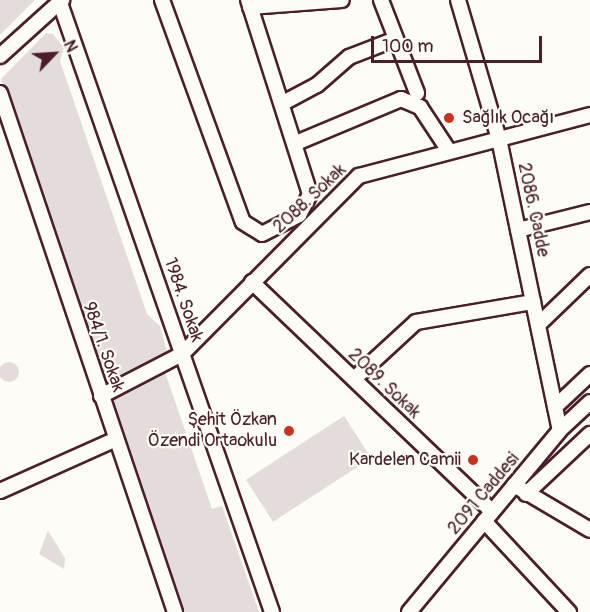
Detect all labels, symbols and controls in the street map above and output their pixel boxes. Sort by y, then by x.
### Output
north arrow [24,24,84,84]
scale bar [374,24,545,62]
text: 100 m [382,35,434,58]
text: N [59,37,82,56]
place label: Sağlık Ocağı [462,107,554,129]
marker: Sağlık Ocağı [440,109,458,127]
street label: 2088. Sokak [269,160,351,238]
street label: 2086. Cadde [512,161,554,259]
street label: 1984. Sokak [159,255,207,345]
street label: 984/1. Sokak [78,299,128,395]
street label: 2089. Sokak [343,344,425,424]
place label: Şehit Özkan Özendi Ortaokulu [148,410,277,452]
marker: Şehit Özkan Özendi Ortaokulu [282,424,296,438]
place label: Kardelen Camii [349,449,461,471]
street label: 2091 Caddesi [444,449,524,539]
marker: Kardelen Camii [466,453,480,467]

